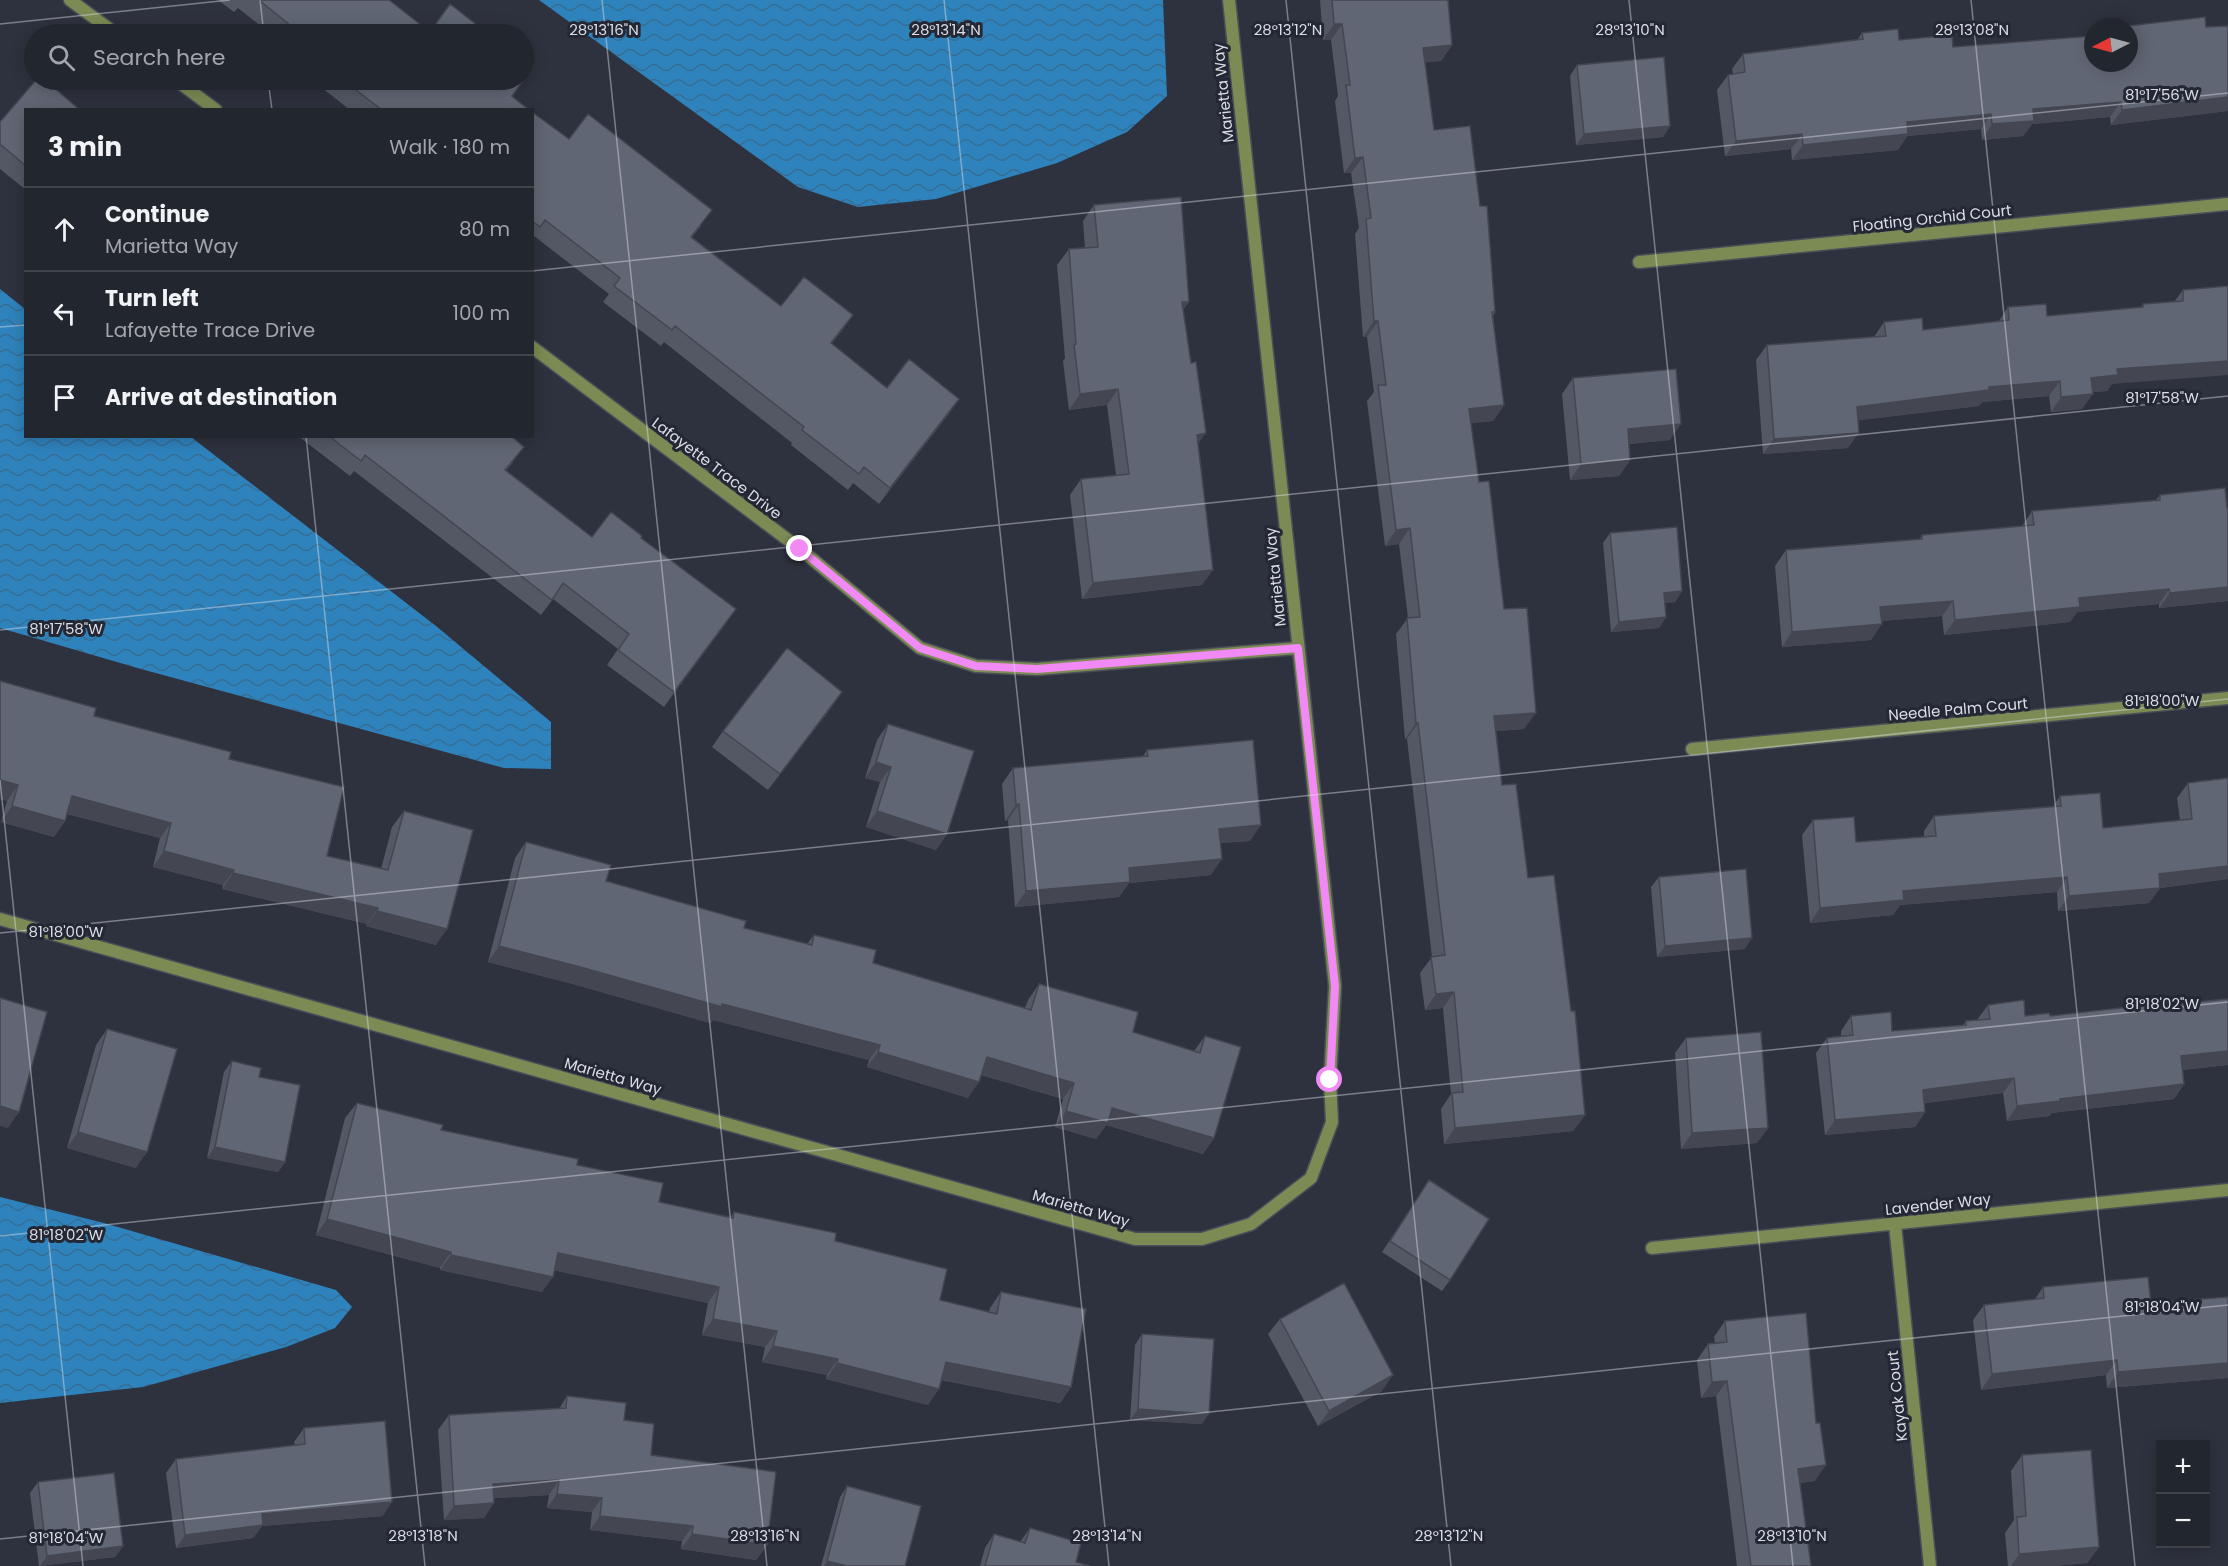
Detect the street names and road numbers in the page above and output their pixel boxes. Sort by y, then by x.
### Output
street label: Marietta Way [1207,42,1239,144]
street label: Floating Orchid Court [1852,199,2012,237]
street label: Lafayette Trace Drive [648,412,786,524]
street label: Marietta Way [1259,526,1291,628]
street label: Needle Palm Court [1887,692,2029,726]
street label: Marietta Way [562,1052,664,1100]
street label: Marietta Way [1030,1184,1132,1232]
street label: Lavender Way [1884,1188,1992,1220]
street label: Kayak Court [1882,1350,1912,1442]

